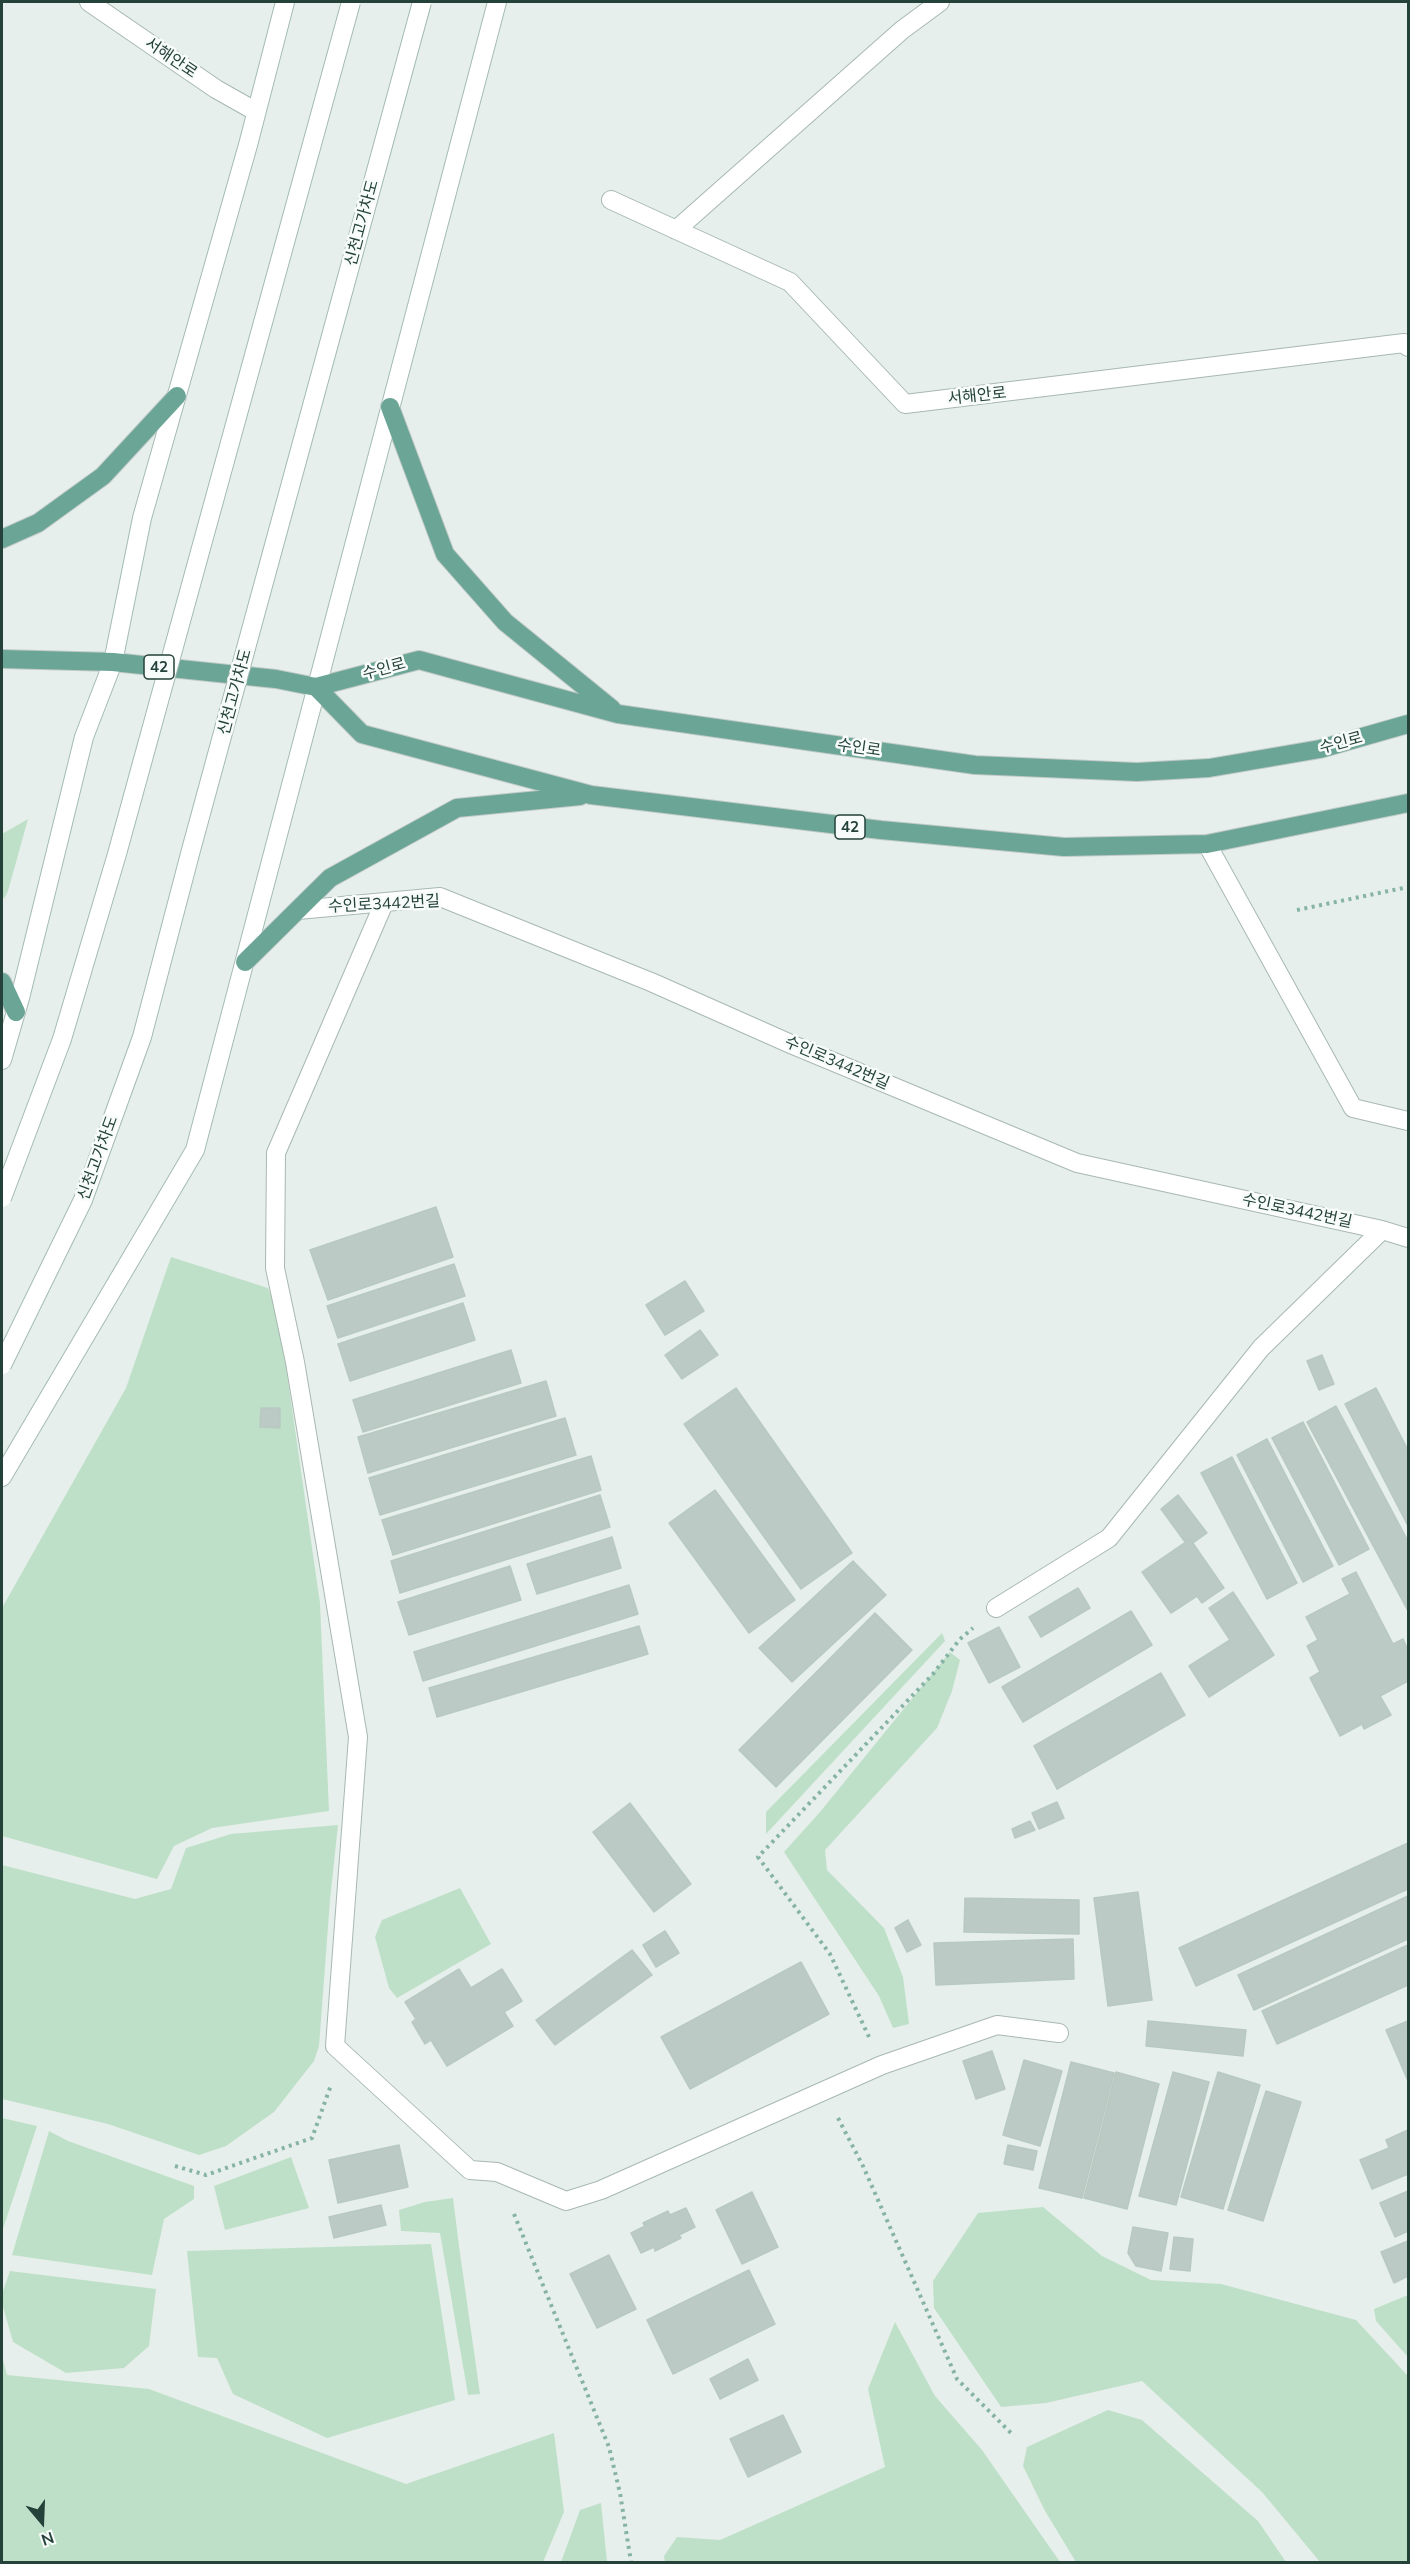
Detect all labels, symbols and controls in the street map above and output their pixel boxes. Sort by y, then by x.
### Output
street label: 서해안로 [141,34,201,82]
street label: 신천고가차도 [341,178,383,268]
street label: 서해안로 [947,383,1007,409]
street label: 신천고가차도 [214,647,256,737]
street label: 수인로 [360,654,408,684]
road number: 42 [144,655,174,679]
street label: 수인로 [1317,728,1365,758]
street label: 수인로 [836,735,882,761]
road number: 42 [835,815,865,839]
street label: 수인로3442번길 [328,891,440,917]
street label: 수인로3442번길 [782,1032,892,1094]
street label: 신천고가차도 [74,1113,122,1203]
street label: 수인로3442번길 [1240,1190,1354,1232]
north arrow [12,2492,72,2552]
text: N [39,2528,57,2550]

